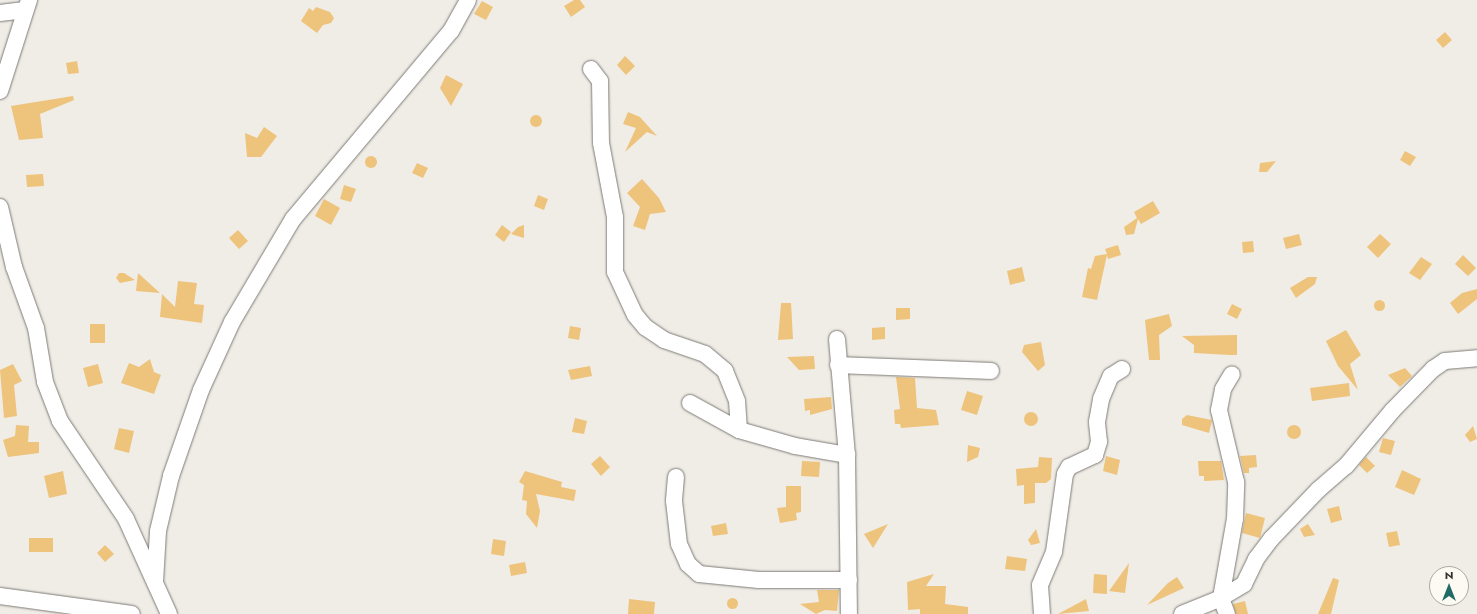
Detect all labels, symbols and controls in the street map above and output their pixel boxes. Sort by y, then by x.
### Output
north arrow [1429,566,1469,606]
text: N [1445,567,1453,583]

